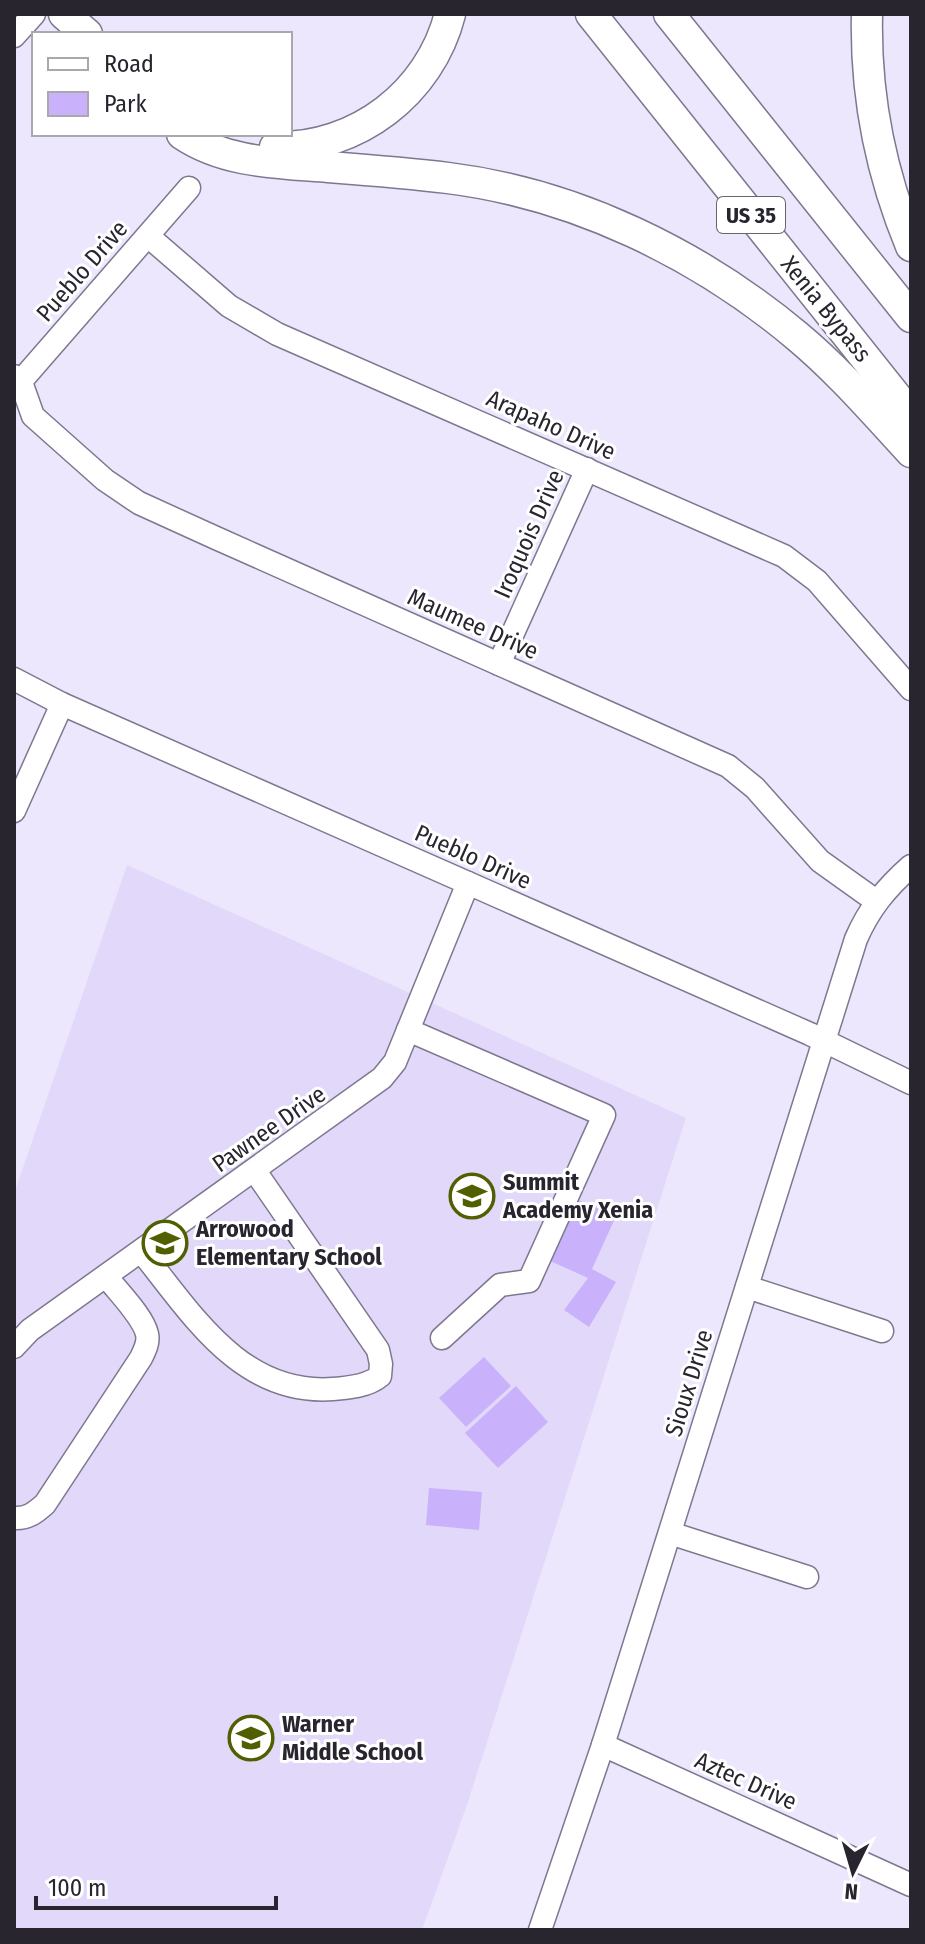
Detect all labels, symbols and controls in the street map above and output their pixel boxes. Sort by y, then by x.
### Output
legend [32,32,292,136]
text: Road [104,50,154,78]
text: Park [104,90,147,118]
road number: US 35 [717,197,785,233]
street label: Pueblo Drive [31,215,133,327]
street label: Xenia Bypass [775,251,877,367]
street label: Arapaho Drive [482,384,620,466]
street label: Iroquois Drive [488,466,570,602]
street label: Maumee Drive [403,583,543,665]
street label: Pueblo Drive [410,819,536,895]
street label: Pawnee Drive [207,1080,331,1178]
place label: Summit Academy Xenia [502,1168,653,1224]
school or university icon: Summit Academy Xenia [448,1172,496,1220]
place label: Arrowood Elementary School [195,1215,382,1271]
school or university icon: Arrowood Elementary School [141,1219,189,1267]
street label: Sioux Drive [660,1326,718,1440]
place label: Warner Middle School [282,1710,423,1766]
school or university icon: Warner Middle School [227,1714,275,1762]
street label: Aztec Drive [691,1746,801,1816]
north arrow [813,1832,893,1912]
scale bar [36,1860,276,1910]
text: 100 m [48,1874,106,1902]
text: N [844,1877,859,1905]

